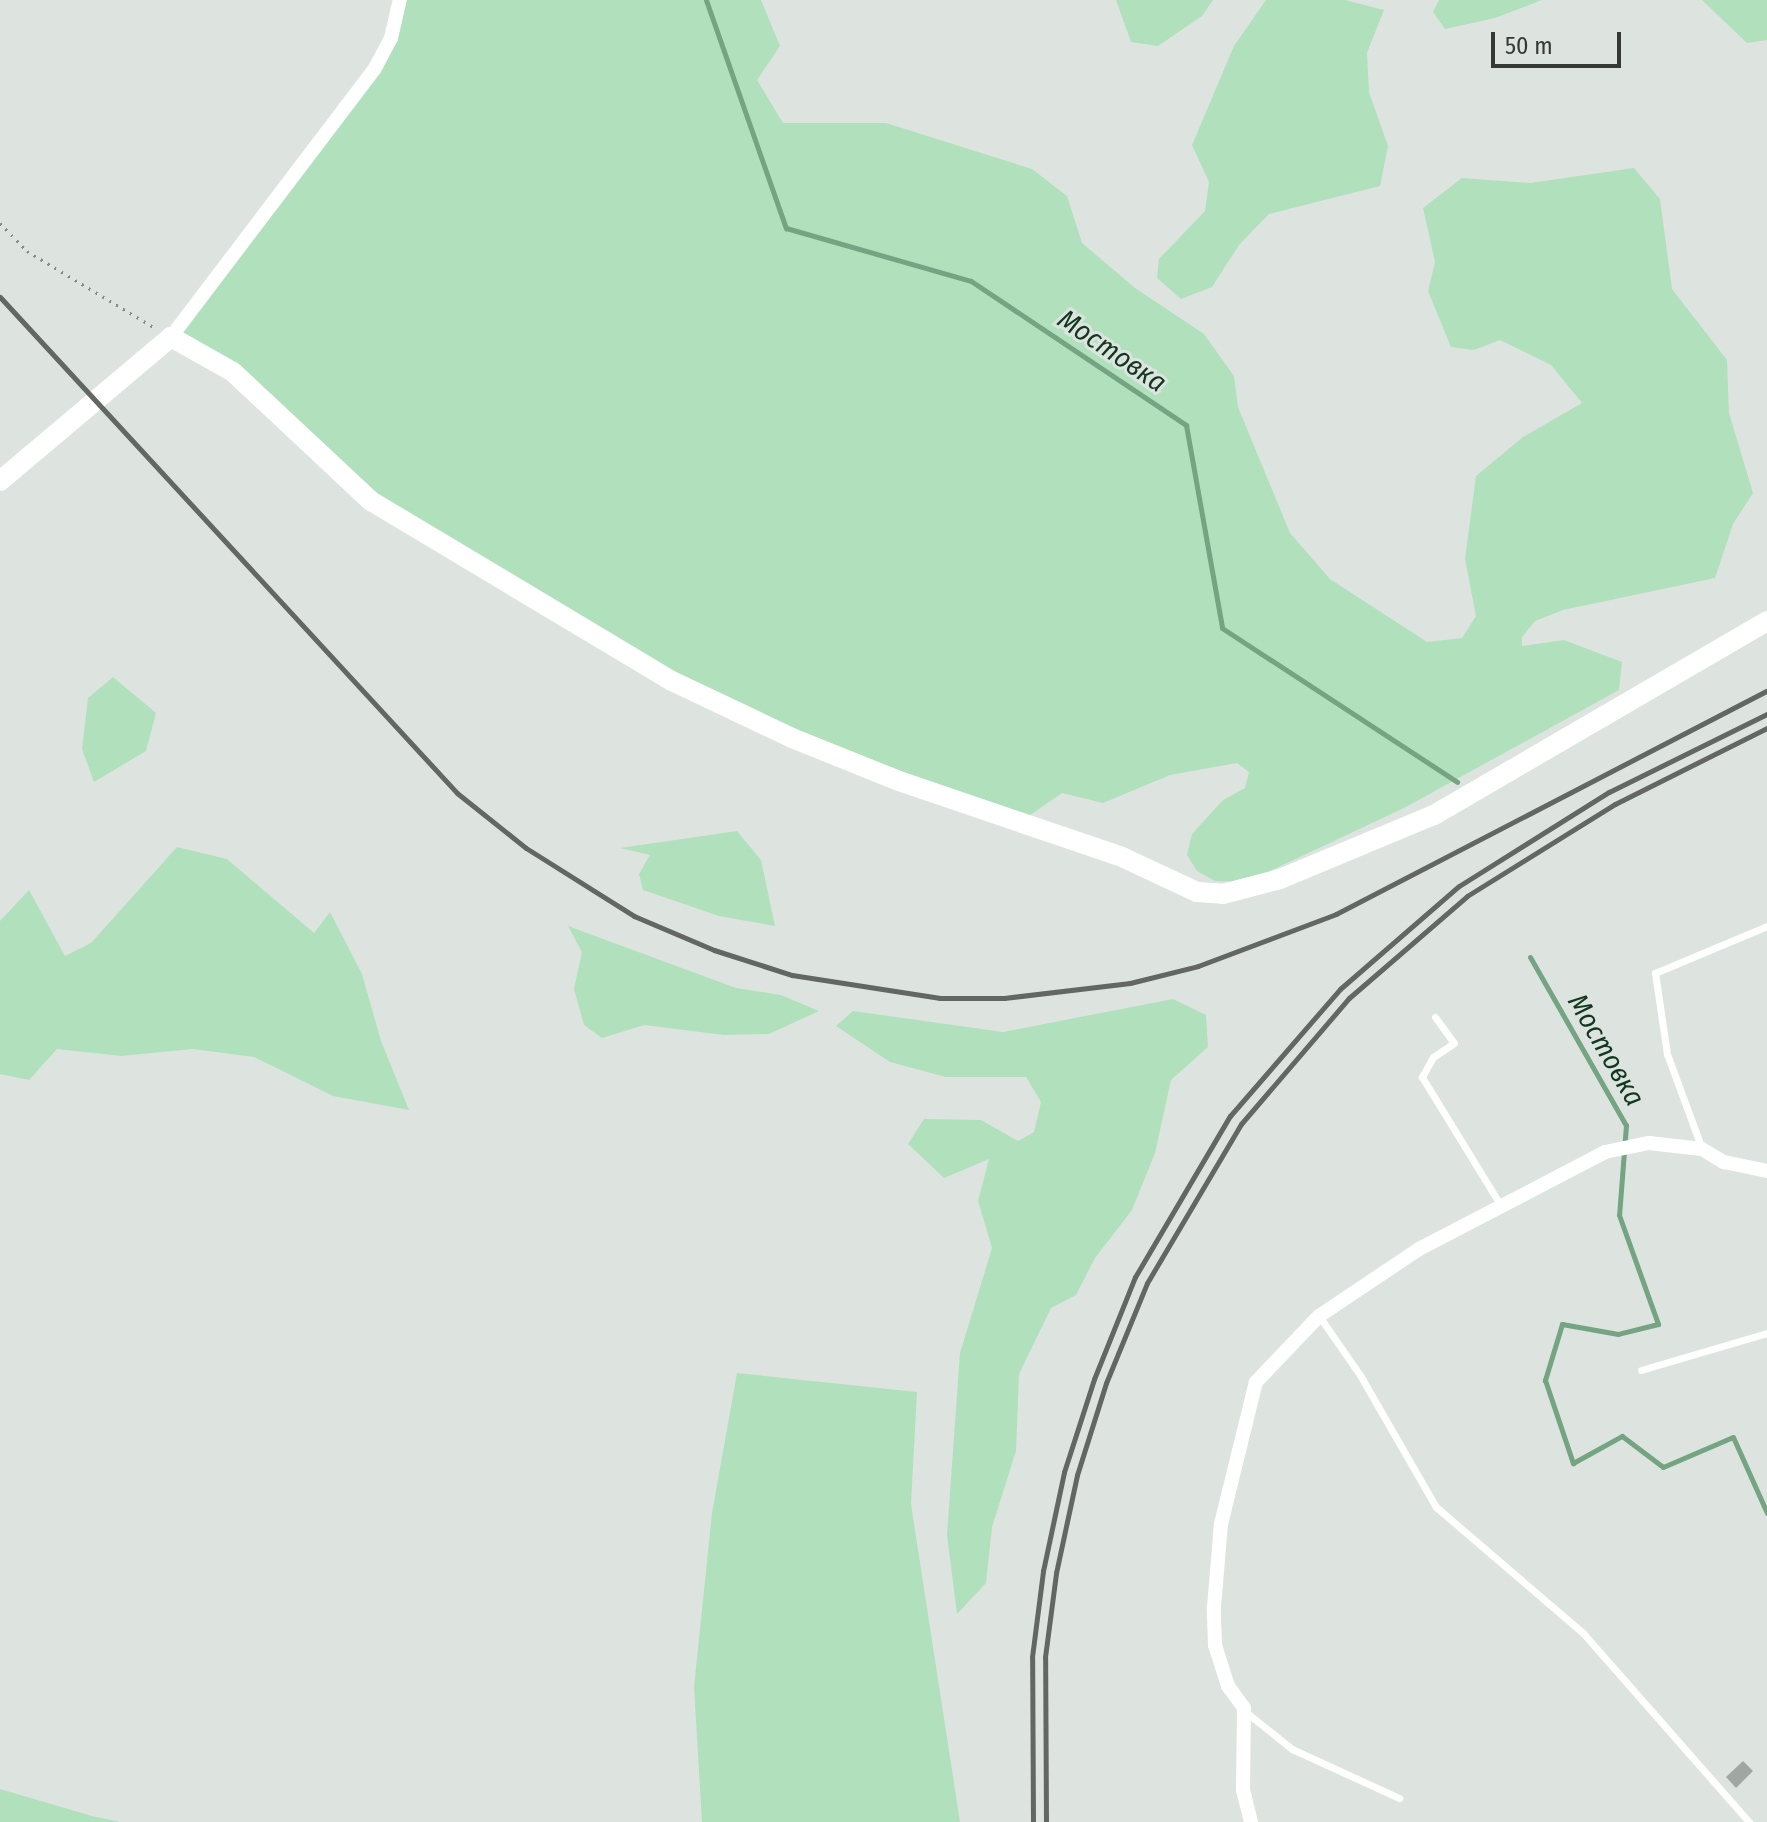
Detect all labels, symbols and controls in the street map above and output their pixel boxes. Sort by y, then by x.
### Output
scale bar [1495,16,1625,66]
text: 50 m [1505,32,1553,60]
water label: Мостовка [1051,302,1173,400]
water label: Мостовка [1560,988,1652,1112]

